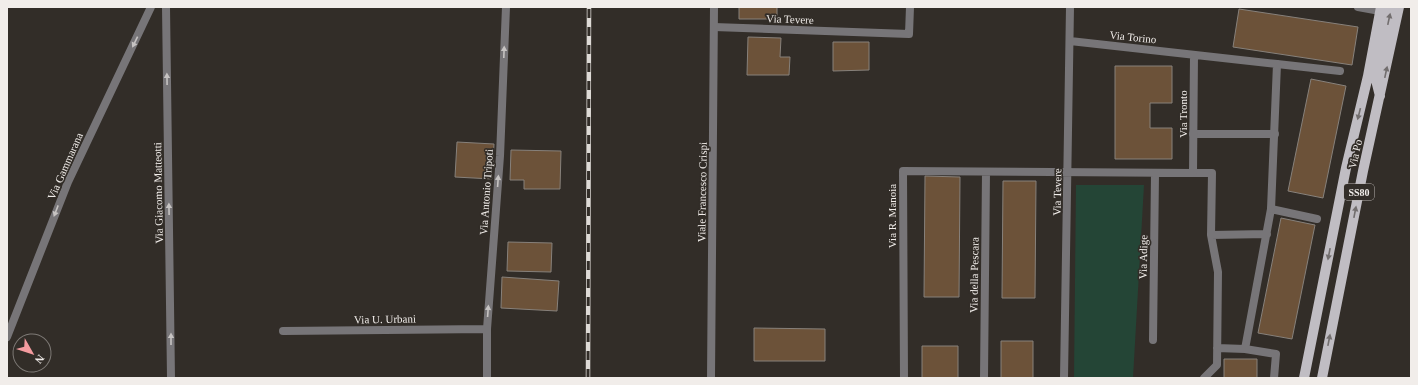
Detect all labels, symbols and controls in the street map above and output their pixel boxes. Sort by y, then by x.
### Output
street label: Via Tevere [766,12,814,26]
one-way arrow [1386,13,1392,25]
street label: Via Torino [1109,29,1157,45]
one-way arrow [132,37,138,48]
one-way arrow [501,46,508,58]
one-way arrow [1383,66,1389,78]
one-way arrow [164,72,170,85]
street label: Via Tronto [1177,90,1189,138]
one-way arrow [1356,108,1362,120]
street label: Via Gammarana [45,131,85,201]
street label: Via Po [1346,138,1364,170]
street label: Via Giacomo Matteotti [151,142,165,244]
street label: Viale Francesco Crispi [695,142,709,242]
street label: Via Antonio Tripoti [477,149,495,235]
street label: Via Tevere [1051,168,1063,216]
one-way arrow [495,175,502,187]
street label: Via R. Manoia [886,184,898,248]
road number: SS80 [1344,184,1374,200]
one-way arrow [166,202,172,215]
one-way arrow [53,205,59,217]
one-way arrow [1352,206,1358,218]
street label: Via Adige [1137,235,1149,279]
street label: Via della Pescara [967,237,981,313]
one-way arrow [1325,248,1331,261]
one-way arrow [485,305,492,317]
street label: Via U. Urbani [354,312,416,326]
one-way arrow [168,332,174,345]
north arrow [12,333,52,373]
one-way arrow [1327,334,1333,346]
text: N [33,352,47,366]

